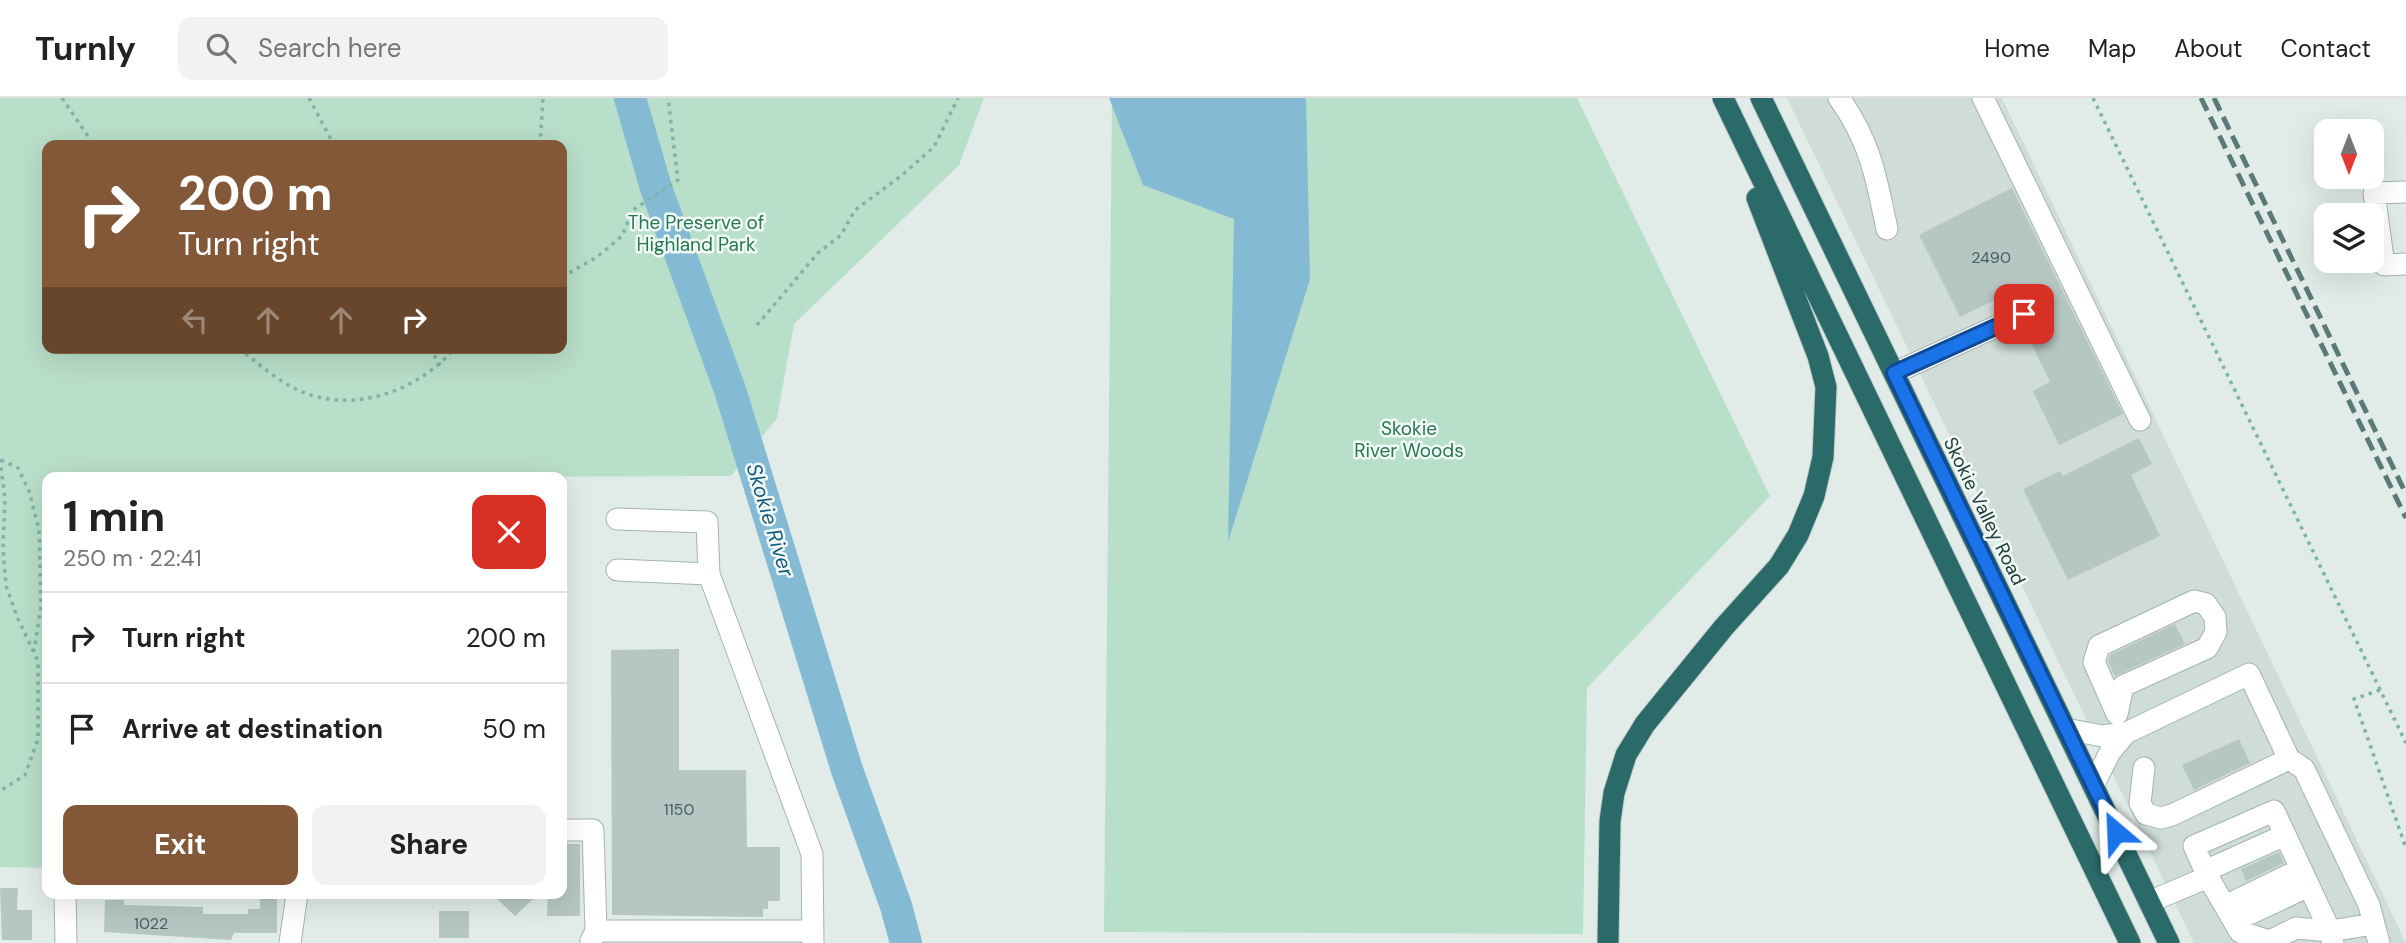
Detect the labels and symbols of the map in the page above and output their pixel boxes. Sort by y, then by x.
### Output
north arrow [2314,119,2384,189]
park label: The Preserve of Highland Park [628,210,764,257]
house number: 2490 [1971,247,2011,268]
pin [1994,284,2054,344]
park label: Skokie River Woods [1354,416,1464,463]
street label: Skokie Valley Road [1938,433,2031,589]
water label: Skokie River [740,460,801,581]
position arrow [2079,795,2153,869]
house number: 1150 [664,799,694,820]
house number: 1022 [134,913,168,934]

